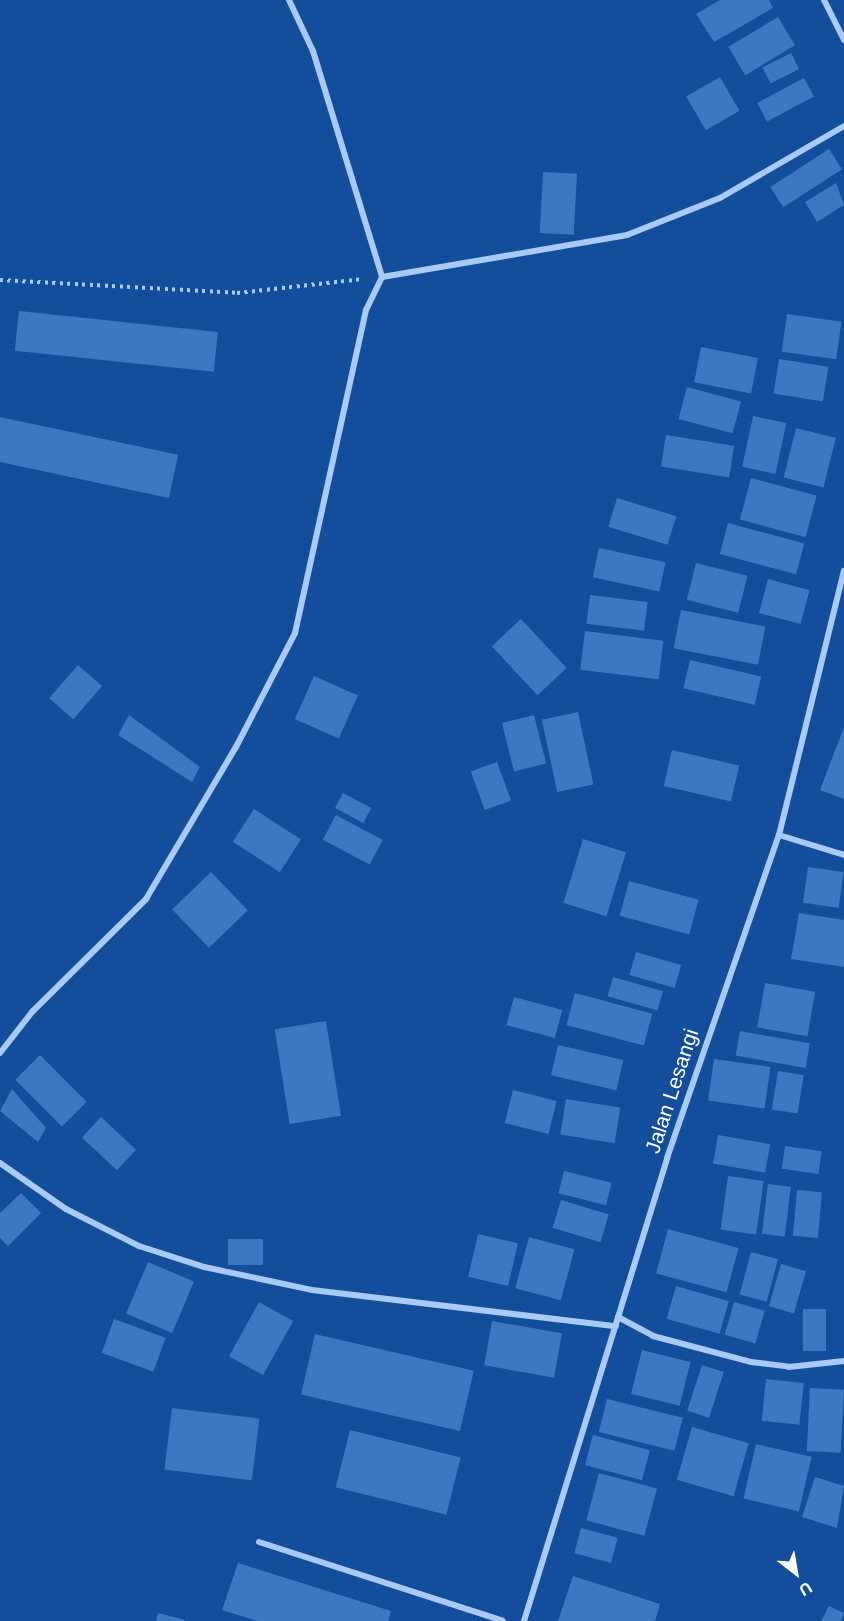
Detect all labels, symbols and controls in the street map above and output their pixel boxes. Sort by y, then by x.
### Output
street label: Jalan Lesangi [640,1025,704,1157]
north arrow [766,1543,826,1603]
text: U [796,1579,815,1599]

